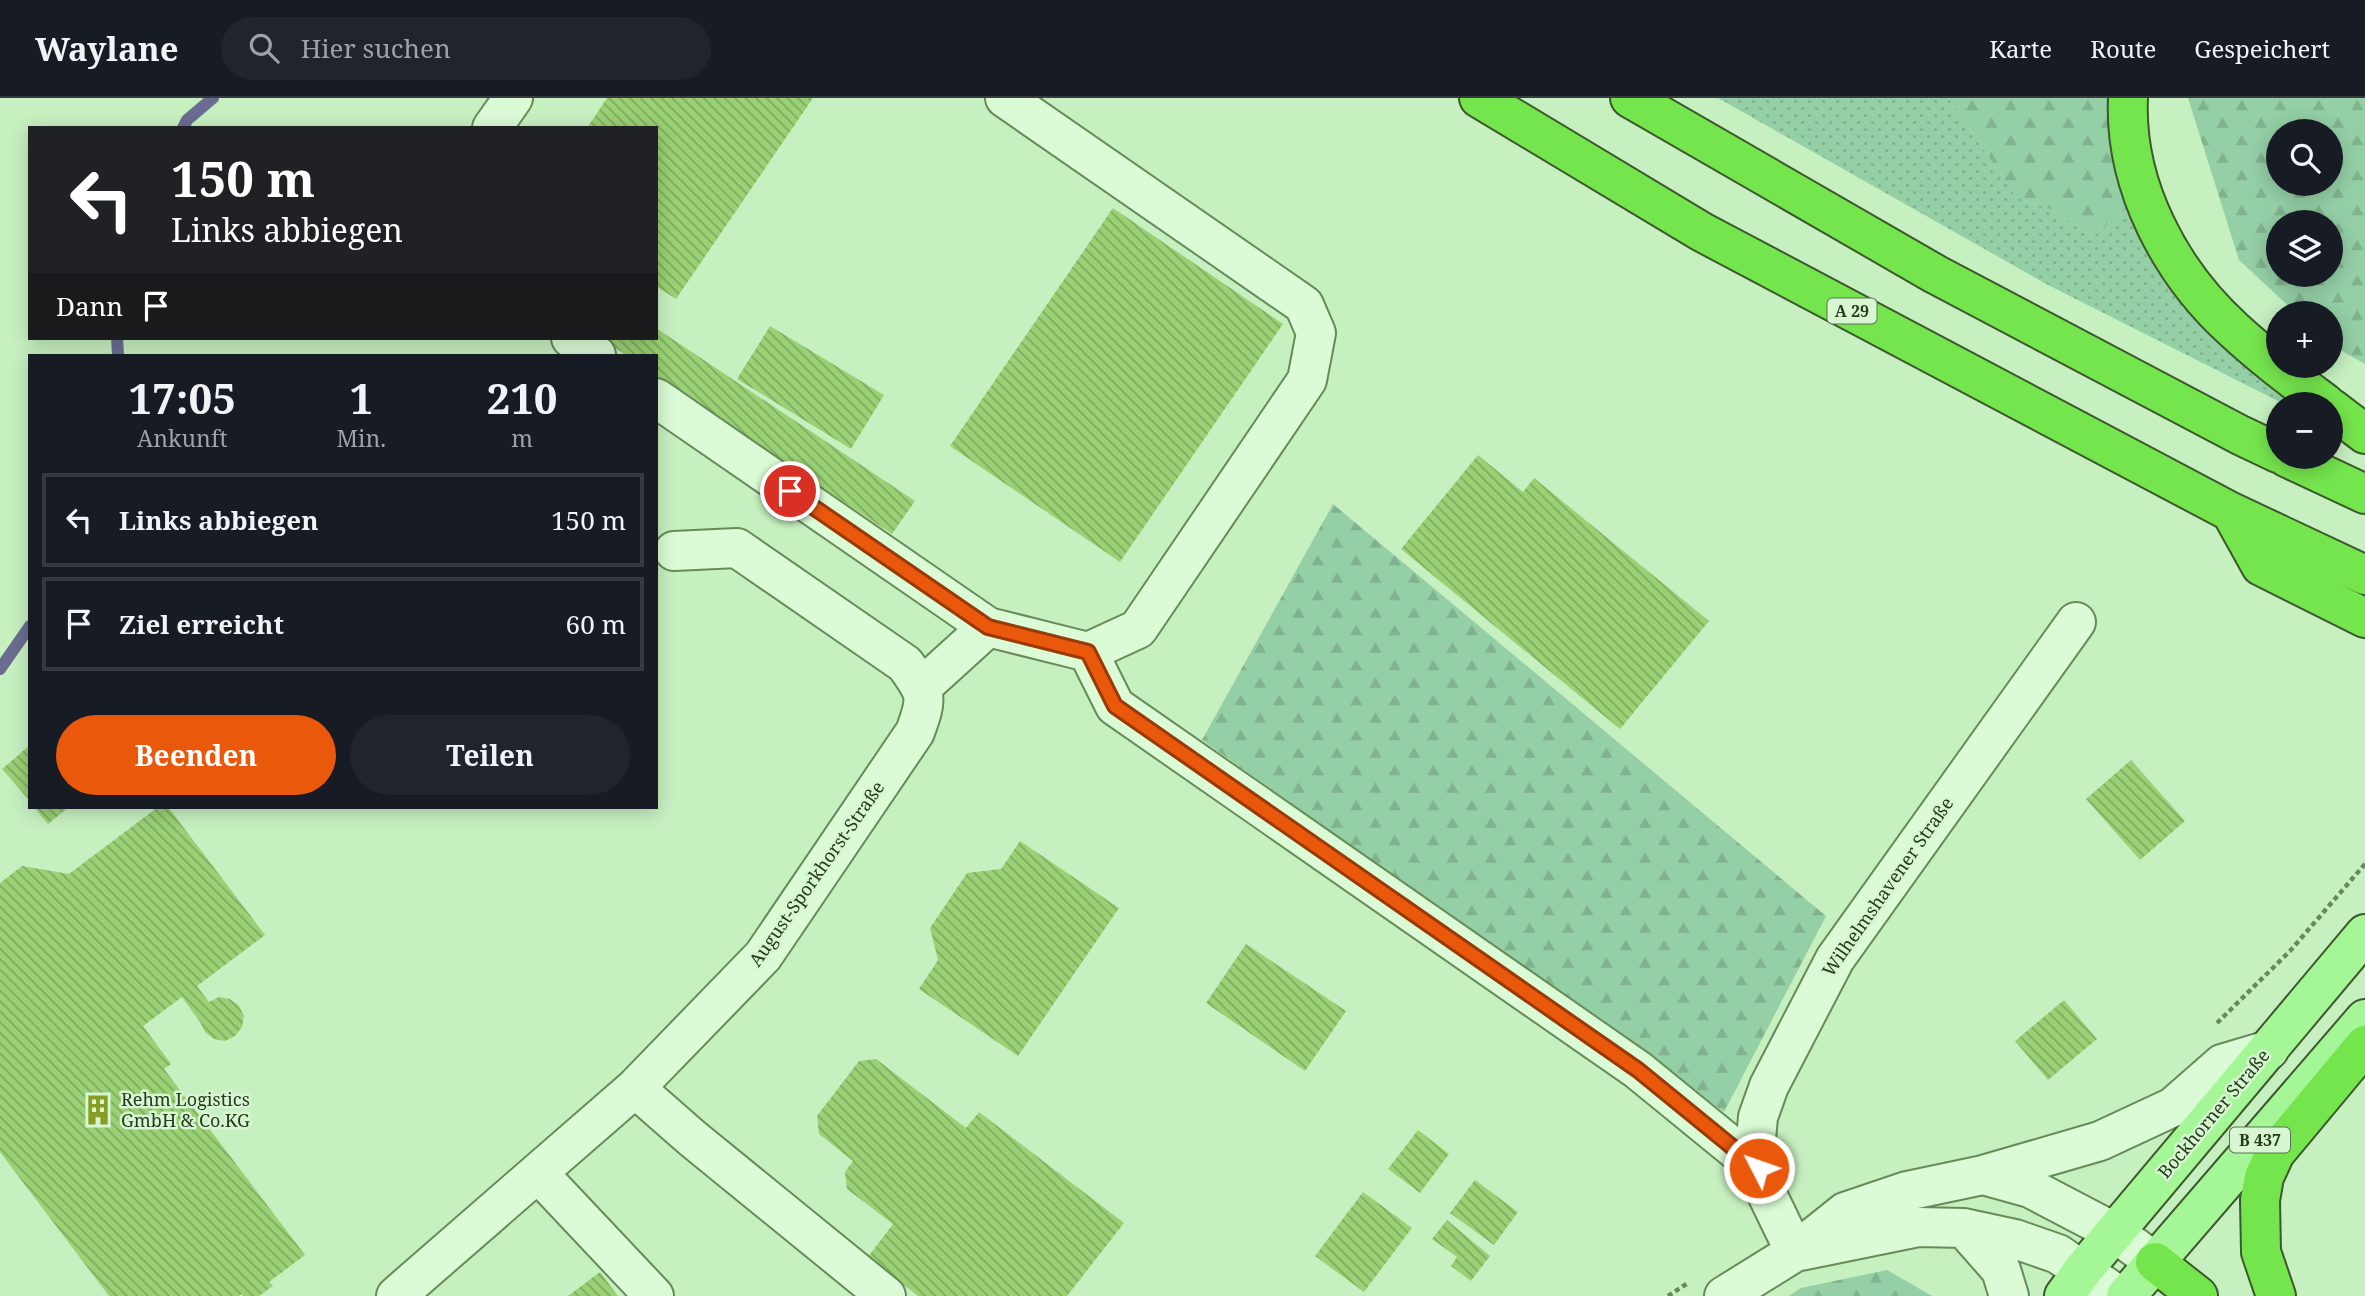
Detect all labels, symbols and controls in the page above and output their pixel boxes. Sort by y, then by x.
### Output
search box [221,17,711,80]
text: Waylane [35,26,179,71]
icon: search [245,29,283,67]
text: Hier suchen [301,30,451,66]
text: Karte [1989,32,2052,65]
text: Route [2090,32,2156,65]
text: Gespeichert [2194,32,2330,65]
map controls [2266,119,2343,469]
button: search [2266,119,2343,196]
text: 150 m [171,145,315,211]
icon: left [56,154,147,245]
text: Links abbiegen [171,208,403,251]
button: layers [2266,210,2343,287]
icon: arrive [137,287,175,325]
text: Dann [56,288,123,324]
road number: A 29 [1828,298,1876,324]
button: + [2266,301,2343,378]
text: 17:05 [128,369,236,426]
text: 1 [349,369,373,426]
text: 210 [486,369,558,426]
button: − [2266,392,2343,469]
text: Ankunft [137,422,228,454]
text: Min. [336,422,386,454]
text: m [511,422,533,454]
pin [760,461,820,521]
icon: arrive [771,472,809,510]
icon: left [60,501,98,539]
text: Links abbiegen [119,502,318,538]
text: 150 m [551,502,626,538]
icon: arrive [60,605,98,643]
text: Ziel erreicht [119,606,284,642]
text: 60 m [566,606,626,642]
button: Beenden [56,715,336,795]
button: Teilen [350,715,630,795]
street label: August-Sporkhorst-Straße [743,776,889,971]
street label: Wilhelmshavener Straße [1816,792,1958,981]
street label: Bockhorner Straße [2152,1044,2274,1183]
place label: Rehm Logistics GmbH & Co.KG [121,1087,250,1132]
building icon: Rehm Logistics GmbH & Co.KG [81,1093,115,1127]
road number: B 437 [2230,1128,2290,1152]
position arrow [1722,1131,1796,1205]

